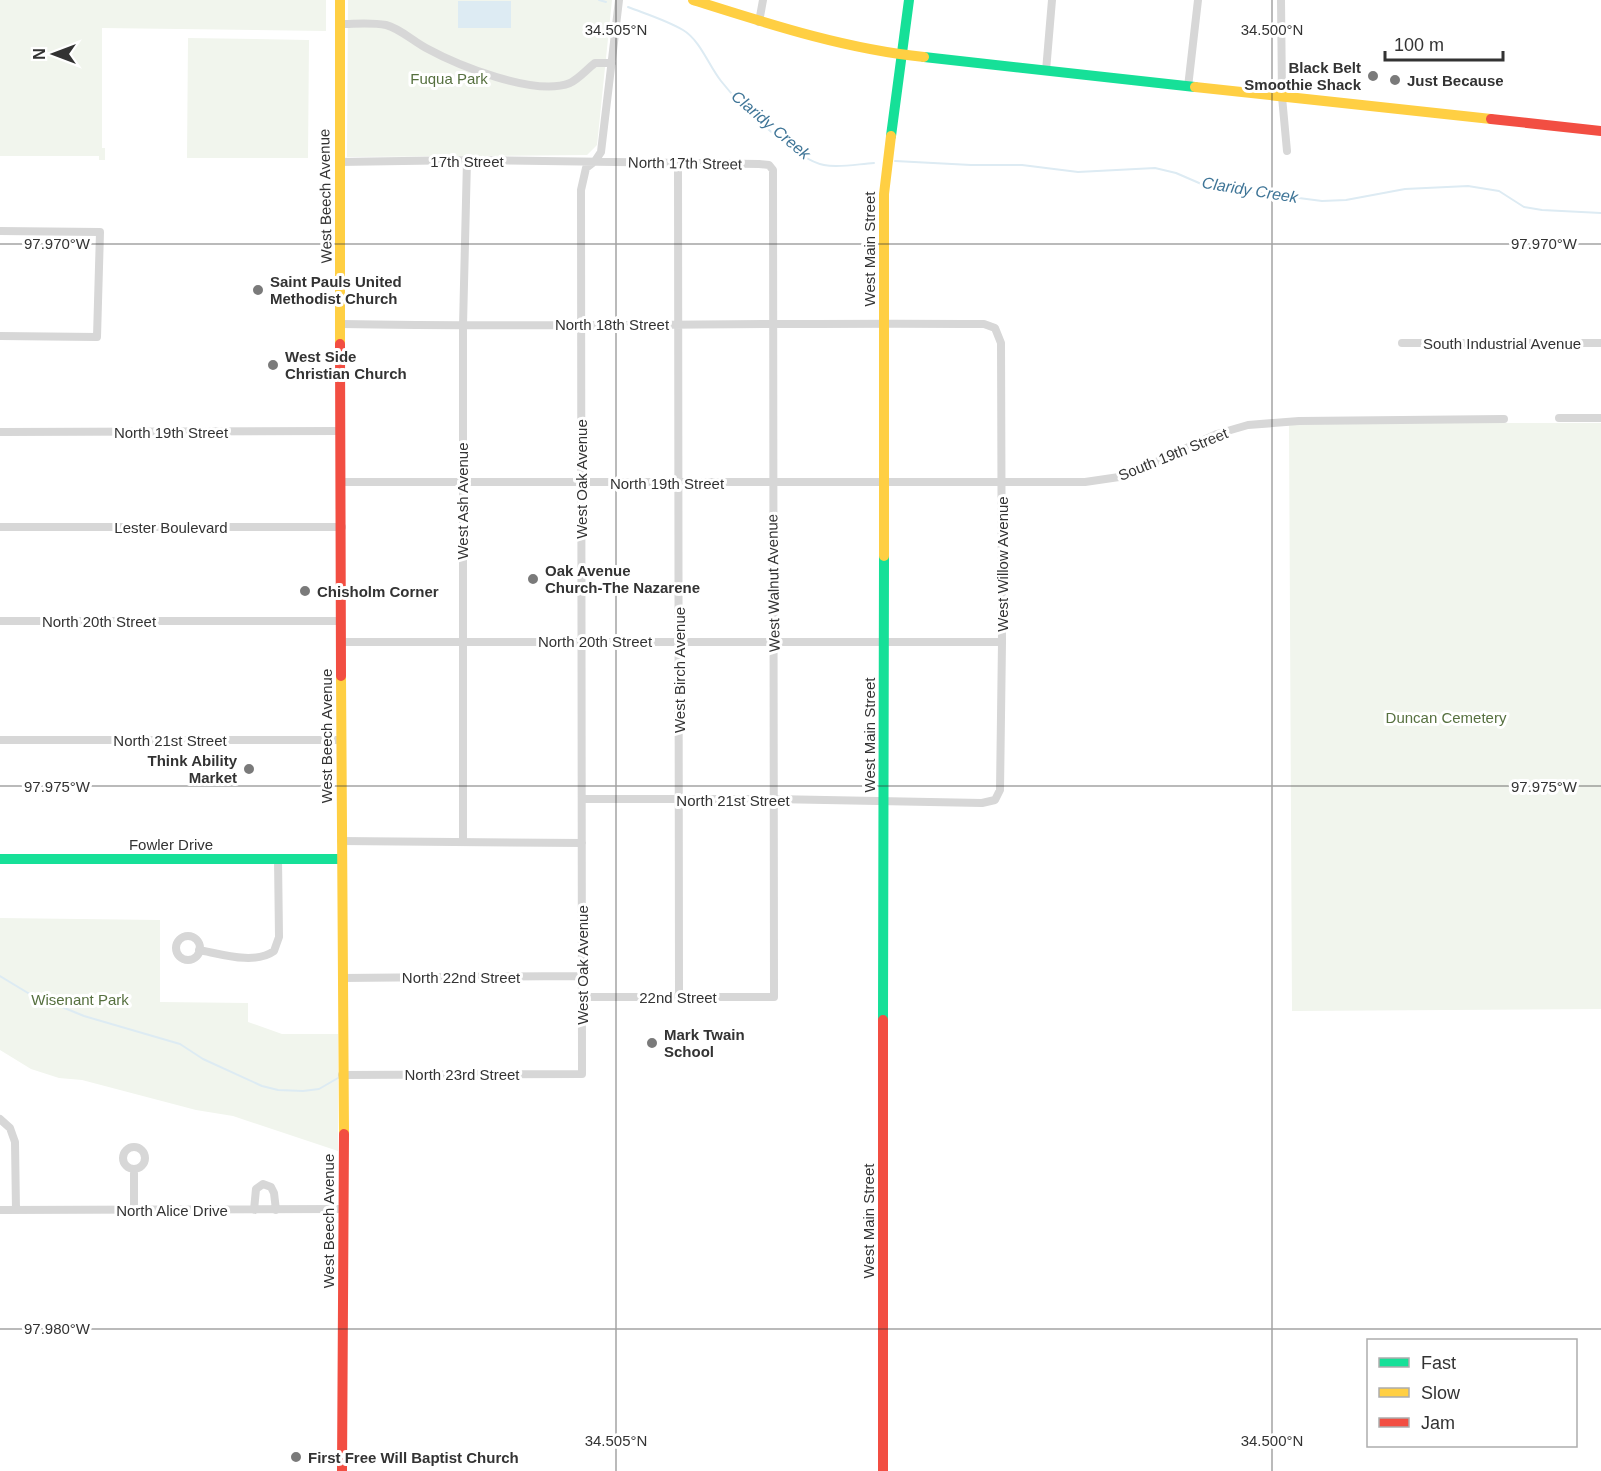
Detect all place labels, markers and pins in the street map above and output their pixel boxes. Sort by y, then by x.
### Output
place label: Black Belt Smoothie Shack [1244,59,1362,93]
marker: Black Belt Smoothie Shack [1366,69,1380,83]
place label: Just Because [1407,72,1504,89]
marker: Just Because [1388,73,1402,87]
place label: Saint Pauls United Methodist Church [270,273,402,307]
marker: Saint Pauls United Methodist Church [251,283,265,297]
place label: West Side Christian Church [285,348,407,382]
marker: West Side Christian Church [266,358,280,372]
place label: Oak Avenue Church-The Nazarene [545,562,700,596]
marker: Oak Avenue Church-The Nazarene [526,572,540,586]
place label: Chisholm Corner [317,583,439,600]
marker: Chisholm Corner [298,584,312,598]
place label: Think Ability Market [148,752,238,786]
marker: Think Ability Market [242,762,256,776]
place label: Mark Twain School [664,1026,745,1060]
marker: Mark Twain School [645,1036,659,1050]
place label: First Free Will Baptist Church [308,1449,519,1466]
marker: First Free Will Baptist Church [289,1450,303,1464]

